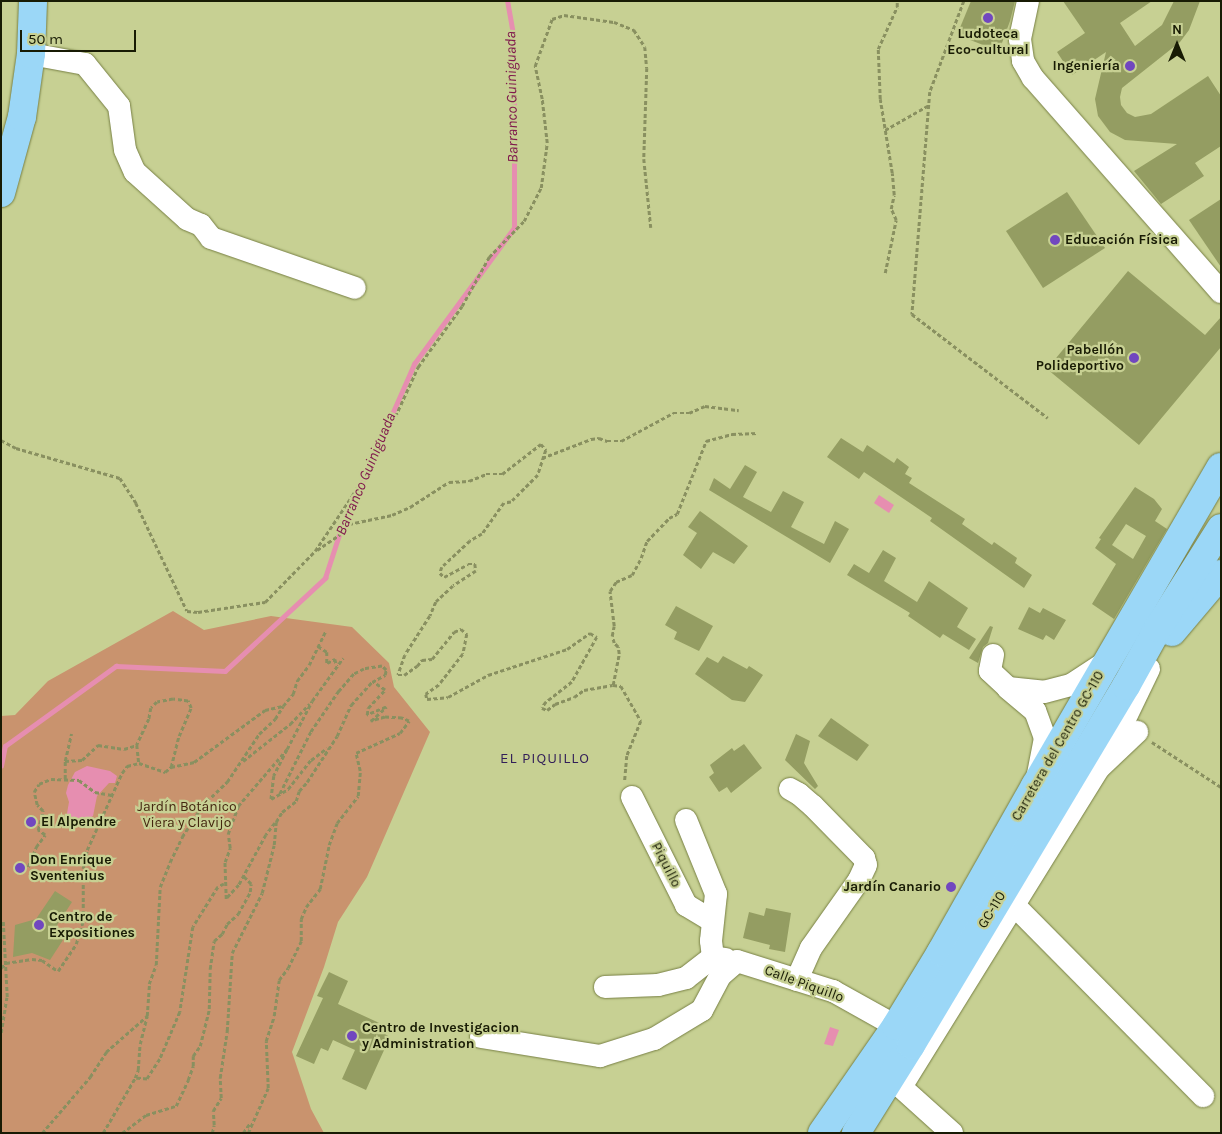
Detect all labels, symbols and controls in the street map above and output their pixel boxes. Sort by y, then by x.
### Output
marker: Ludoteca Eco-cultural [982,12,994,24]
scale bar [22,20,139,52]
north arrow [1152,20,1202,70]
text: N [1172,21,1182,38]
place label: Ludoteca Eco-cultural [947,26,1029,58]
text: 50 m [28,30,63,48]
water label: Barranco Guiniguada [502,31,522,163]
place label: Ingeniería [1052,58,1120,74]
marker: Ingeniería [1124,60,1136,72]
place label: Educación Física [1065,232,1178,248]
marker: Educación Física [1049,234,1061,246]
place label: Pabellón Polideportivo [1036,342,1124,374]
marker: Pabellón Polideportivo [1128,352,1140,364]
water label: Barranco Guiniguada [332,410,400,538]
street label: Carretera del Centro GC-110 [1008,668,1108,824]
district label: EL PIQUILLO [499,750,591,768]
park label: Jardín Botánico Viera y Clavijo [137,799,237,832]
place label: El Alpendre [41,814,116,830]
marker: El Alpendre [25,816,37,828]
street label: Piquillo [648,840,684,890]
place label: Don Enrique Sventenius [30,852,112,884]
marker: Don Enrique Sventenius [14,862,26,874]
place label: Jardín Canario [844,879,941,895]
marker: Jardín Canario [945,881,957,893]
street label: GC-110 [974,889,1010,931]
place label: Centro de Expositiones [49,909,135,942]
marker: Centro de Expositiones [33,919,45,931]
street label: Calle Piquillo [762,962,846,1006]
place label: Centro de Investigacion y Administration [362,1020,519,1052]
marker: Centro de Investigacion y Administration [346,1030,358,1042]

